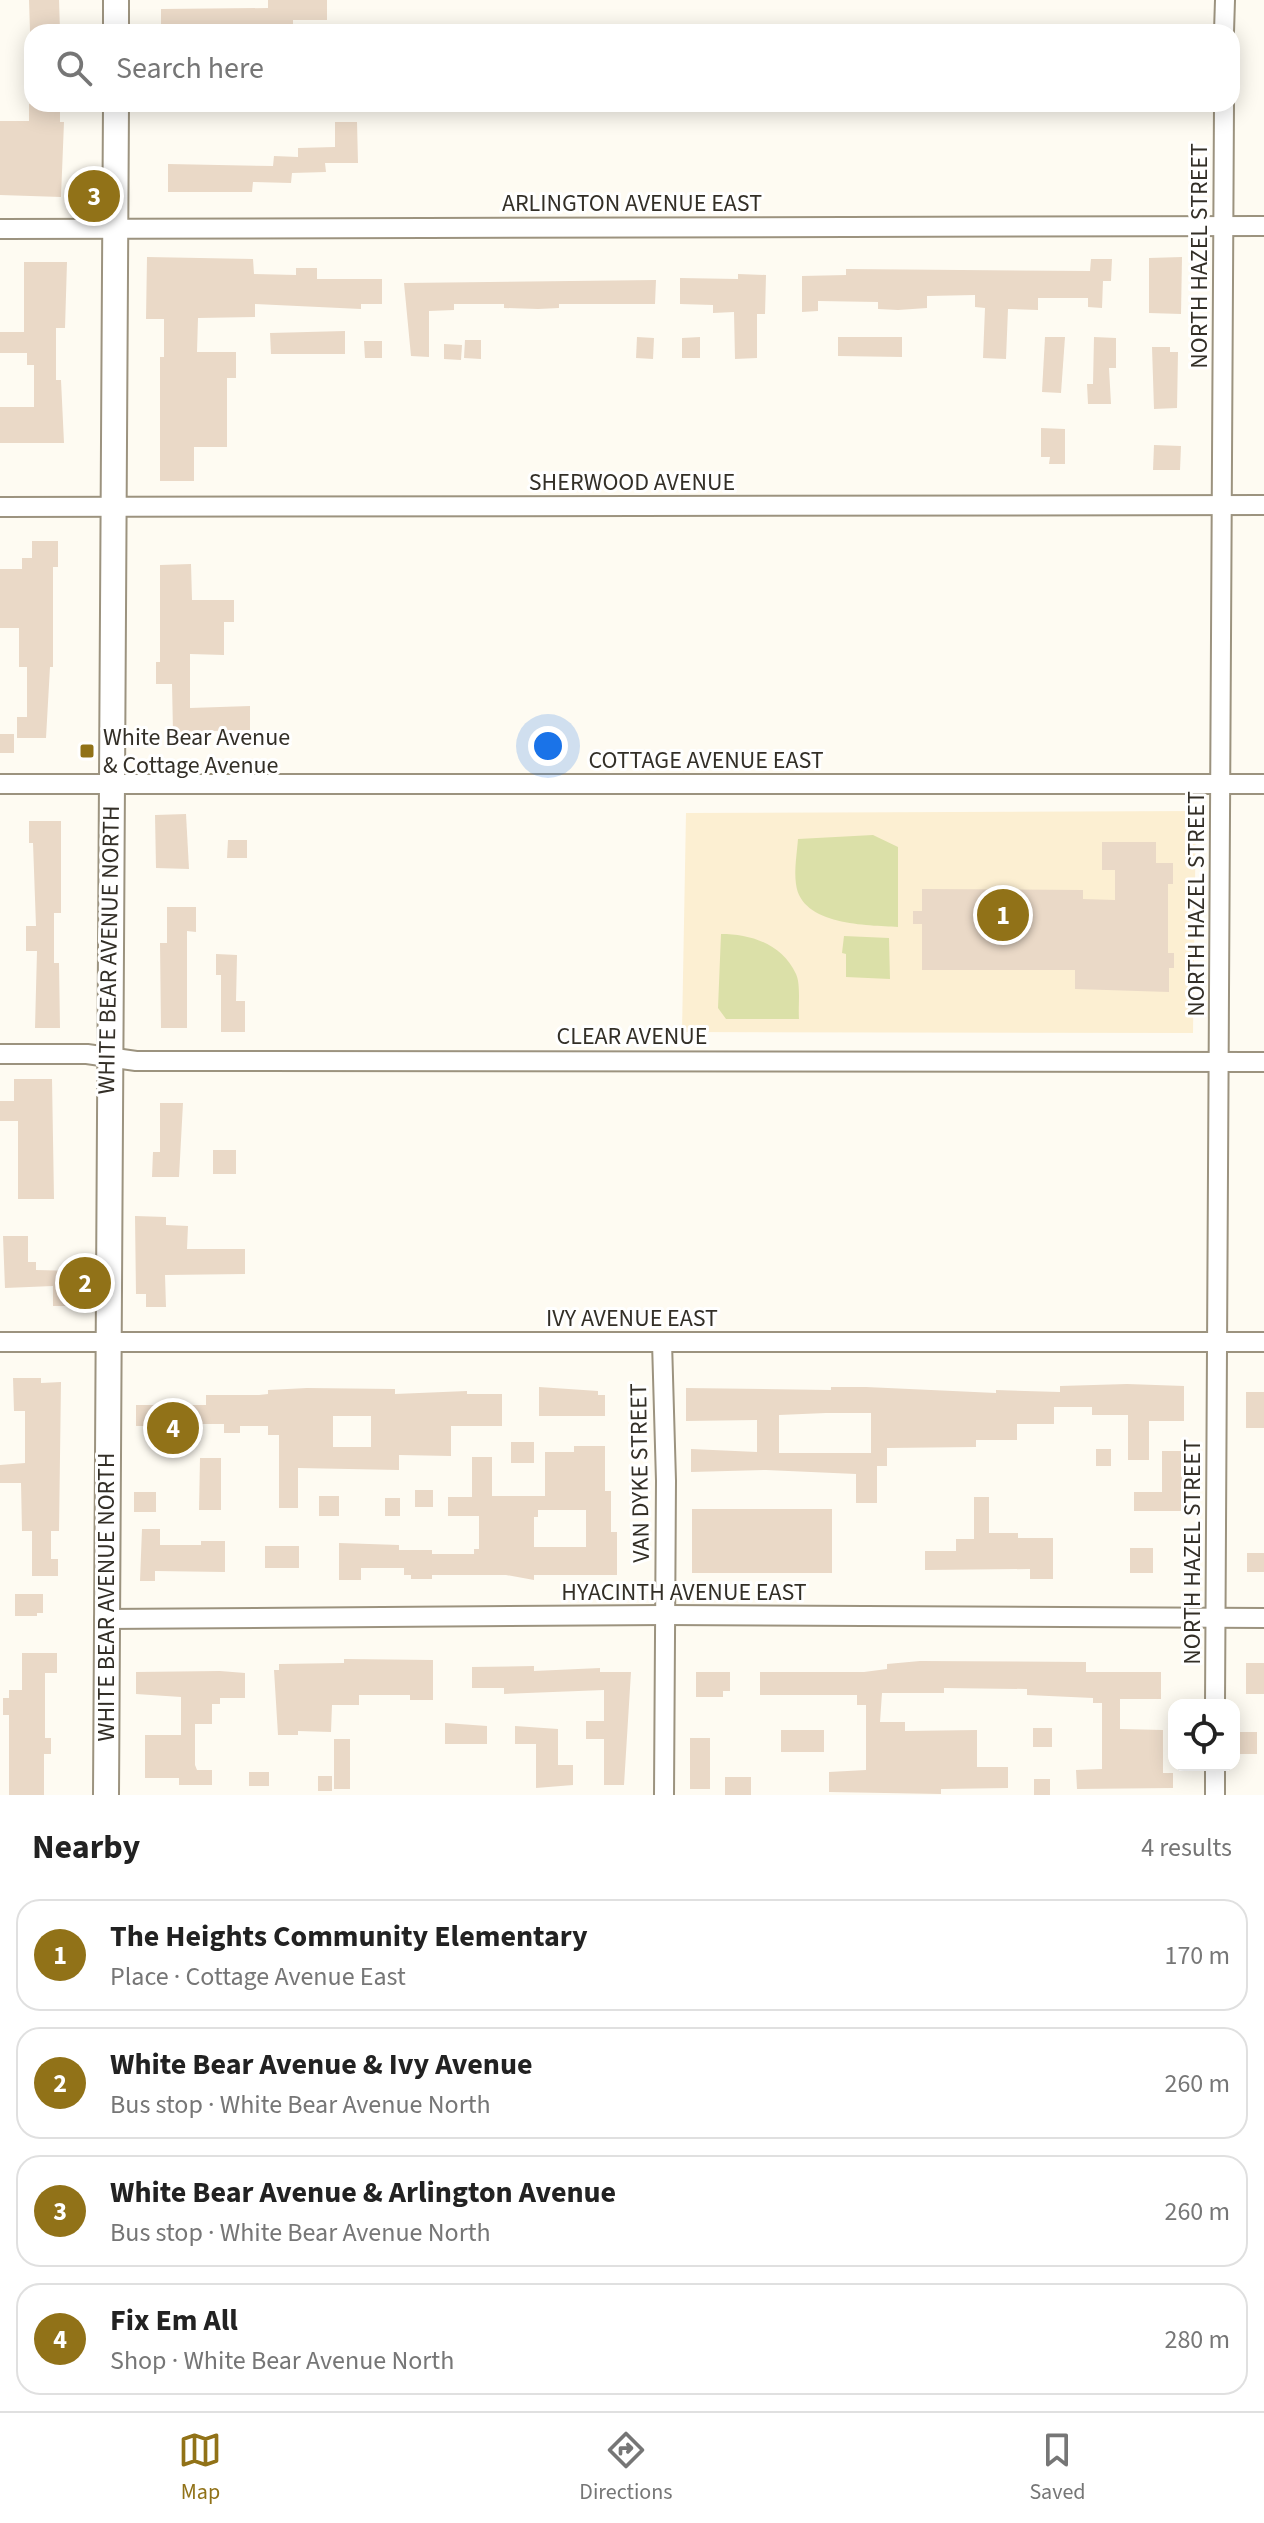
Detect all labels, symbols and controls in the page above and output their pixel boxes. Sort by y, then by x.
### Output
search box [24,24,1240,112]
icon: search [52,46,96,90]
text: Search here [116,47,264,90]
street label: NORTH HAZEL STREET [1182,143,1217,369]
pin: 3 [68,166,120,226]
street label: ARLINGTON AVENUE EAST [502,186,762,221]
street label: SHERWOOD AVENUE [529,465,735,500]
place label: White Bear Avenue & Cottage Avenue [103,720,290,783]
your location [528,726,568,766]
marker: White Bear Avenue & Cottage Avenue [78,742,96,760]
street label: COTTAGE AVENUE EAST [588,743,824,778]
street label: NORTH HAZEL STREET [1179,791,1214,1017]
street label: WHITE BEAR AVENUE NORTH [89,805,129,1095]
pin: 1 [977,885,1029,945]
street label: CLEAR AVENUE [557,1019,707,1054]
pin: 2 [59,1253,111,1313]
street label: IVY AVENUE EAST [546,1301,718,1336]
street label: VAN DYKE STREET [621,1383,659,1563]
pin: 4 [147,1398,199,1458]
street label: NORTH HAZEL STREET [1175,1439,1210,1665]
street label: WHITE BEAR AVENUE NORTH [89,1453,124,1741]
street label: HYACINTH AVENUE EAST [561,1575,807,1610]
map controls [1168,1699,1240,1771]
button: locate [1168,1699,1240,1771]
text: Nearby [32,1823,140,1872]
text: 4 results [1141,1829,1232,1866]
text: The Heights Community Elementary [110,1915,588,1958]
text: 1 [53,1937,67,1974]
text: 170 m [1164,1937,1230,1974]
text: Place · Cottage Avenue East [110,1958,406,1995]
text: White Bear Avenue & Ivy Avenue [110,2043,533,2086]
text: 2 [53,2065,67,2102]
text: 260 m [1164,2065,1230,2102]
text: Bus stop · White Bear Avenue North [110,2086,491,2123]
text: White Bear Avenue & Arlington Avenue [110,2171,616,2214]
text: 3 [53,2193,67,2230]
text: 260 m [1164,2193,1230,2230]
text: Bus stop · White Bear Avenue North [110,2214,491,2251]
text: Fix Em All [110,2299,238,2342]
text: 4 [53,2321,67,2358]
text: 280 m [1164,2321,1230,2358]
text: Shop · White Bear Avenue North [110,2342,454,2379]
tab: Map [178,2428,222,2508]
tab: Directions [579,2428,672,2508]
tab: Saved [1029,2428,1086,2508]

